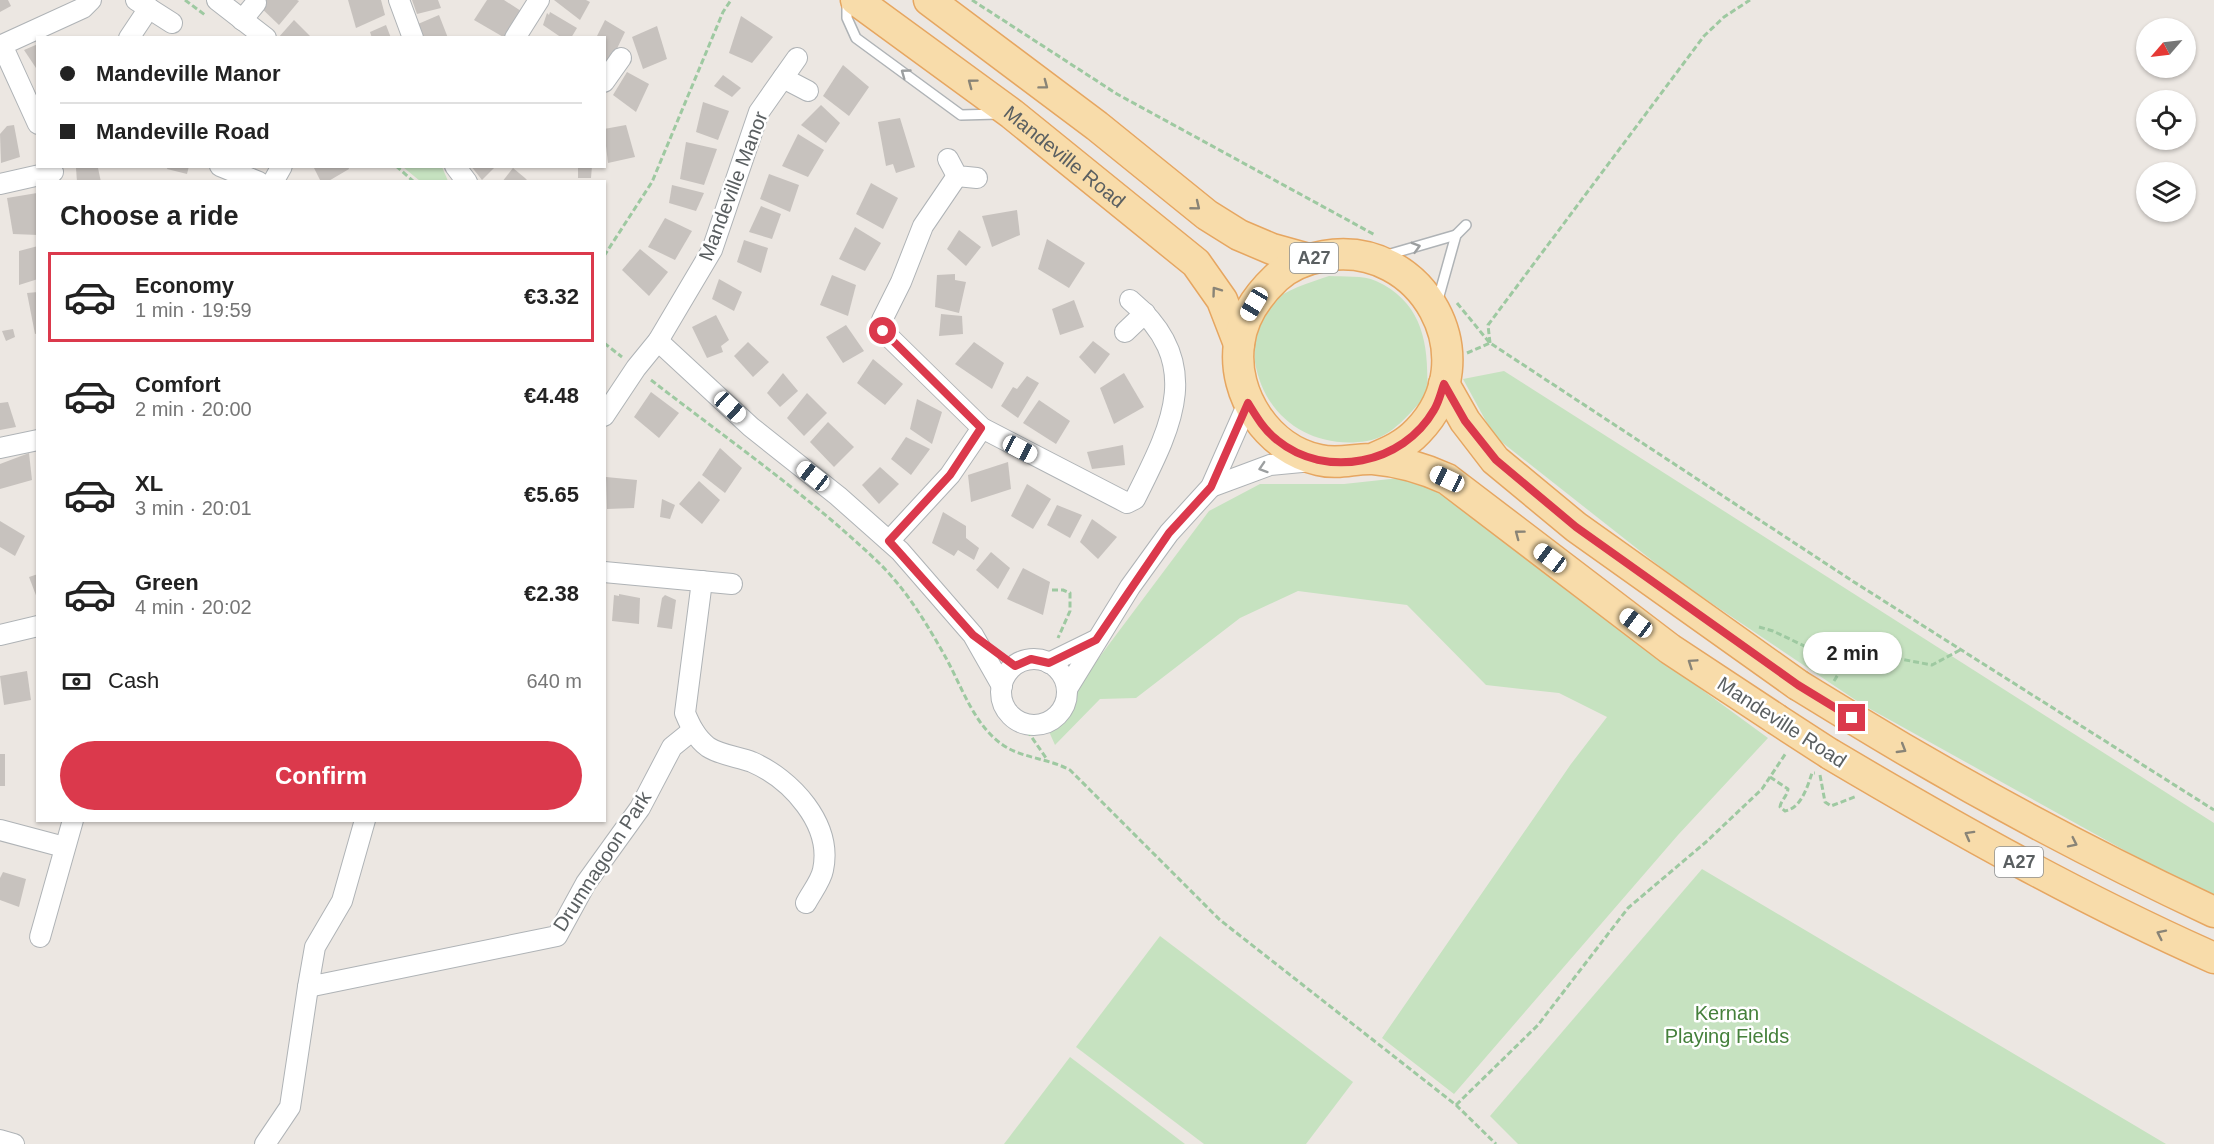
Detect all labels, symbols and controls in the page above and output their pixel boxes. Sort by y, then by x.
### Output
north arrow [2136,18,2196,78]
map controls [2136,18,2196,222]
text: Mandeville Manor [96,61,281,86]
one-way arrow [900,70,911,81]
one-way arrow [1037,78,1048,89]
one-way arrow [967,80,978,91]
button: locate [2136,90,2196,150]
street label: Mandeville Road [1000,101,1130,212]
street label: Mandeville Manor [694,108,772,264]
text: Mandeville Road [96,119,270,144]
button: layers [2136,162,2196,222]
one-way arrow [1190,199,1201,210]
text: Choose a ride [60,201,239,231]
one-way arrow [1410,242,1421,254]
road number: A27 [1290,243,1338,273]
icon: car [63,270,117,324]
text: Economy [135,273,234,298]
text: €3.32 [524,284,579,309]
car [1237,284,1271,324]
one-way arrow [1212,286,1223,297]
text: 1 min · 19:59 [135,299,252,321]
route start [869,317,896,344]
icon: car [63,369,117,423]
text: Comfort [135,372,221,397]
text: €4.48 [524,383,579,408]
car [711,388,749,426]
text: 2 min · 20:00 [135,398,252,420]
car [1000,433,1040,465]
car [793,458,833,494]
one-way arrow [1258,461,1269,473]
car [1427,463,1467,495]
icon: car [63,468,117,522]
text: XL [135,471,163,496]
text: €5.65 [524,482,579,507]
text: 3 min · 20:01 [135,497,252,519]
one-way arrow [1514,531,1525,542]
car [1530,540,1570,576]
icon: car [63,567,117,621]
text: Green [135,570,199,595]
text: €2.38 [524,581,579,606]
text: 4 min · 20:02 [135,596,252,618]
car [1616,605,1656,641]
callout: 2 min [1802,631,1902,673]
text: 2 min [1826,642,1879,664]
one-way arrow [1688,659,1698,671]
icon: cash [60,665,93,698]
text: Cash [108,668,159,693]
text: 640 m [526,670,582,692]
street label: Mandeville Road [1714,672,1850,772]
route end [1838,704,1865,731]
button: Confirm [60,741,582,810]
one-way arrow [1896,741,1906,753]
street label: Drumnagoon Park [549,786,656,935]
one-way arrow [1965,831,1975,842]
one-way arrow [2066,836,2077,848]
road number: A27 [1995,847,2043,877]
one-way arrow [2156,929,2167,941]
park label: Kernan Playing Fields [1665,1002,1789,1047]

